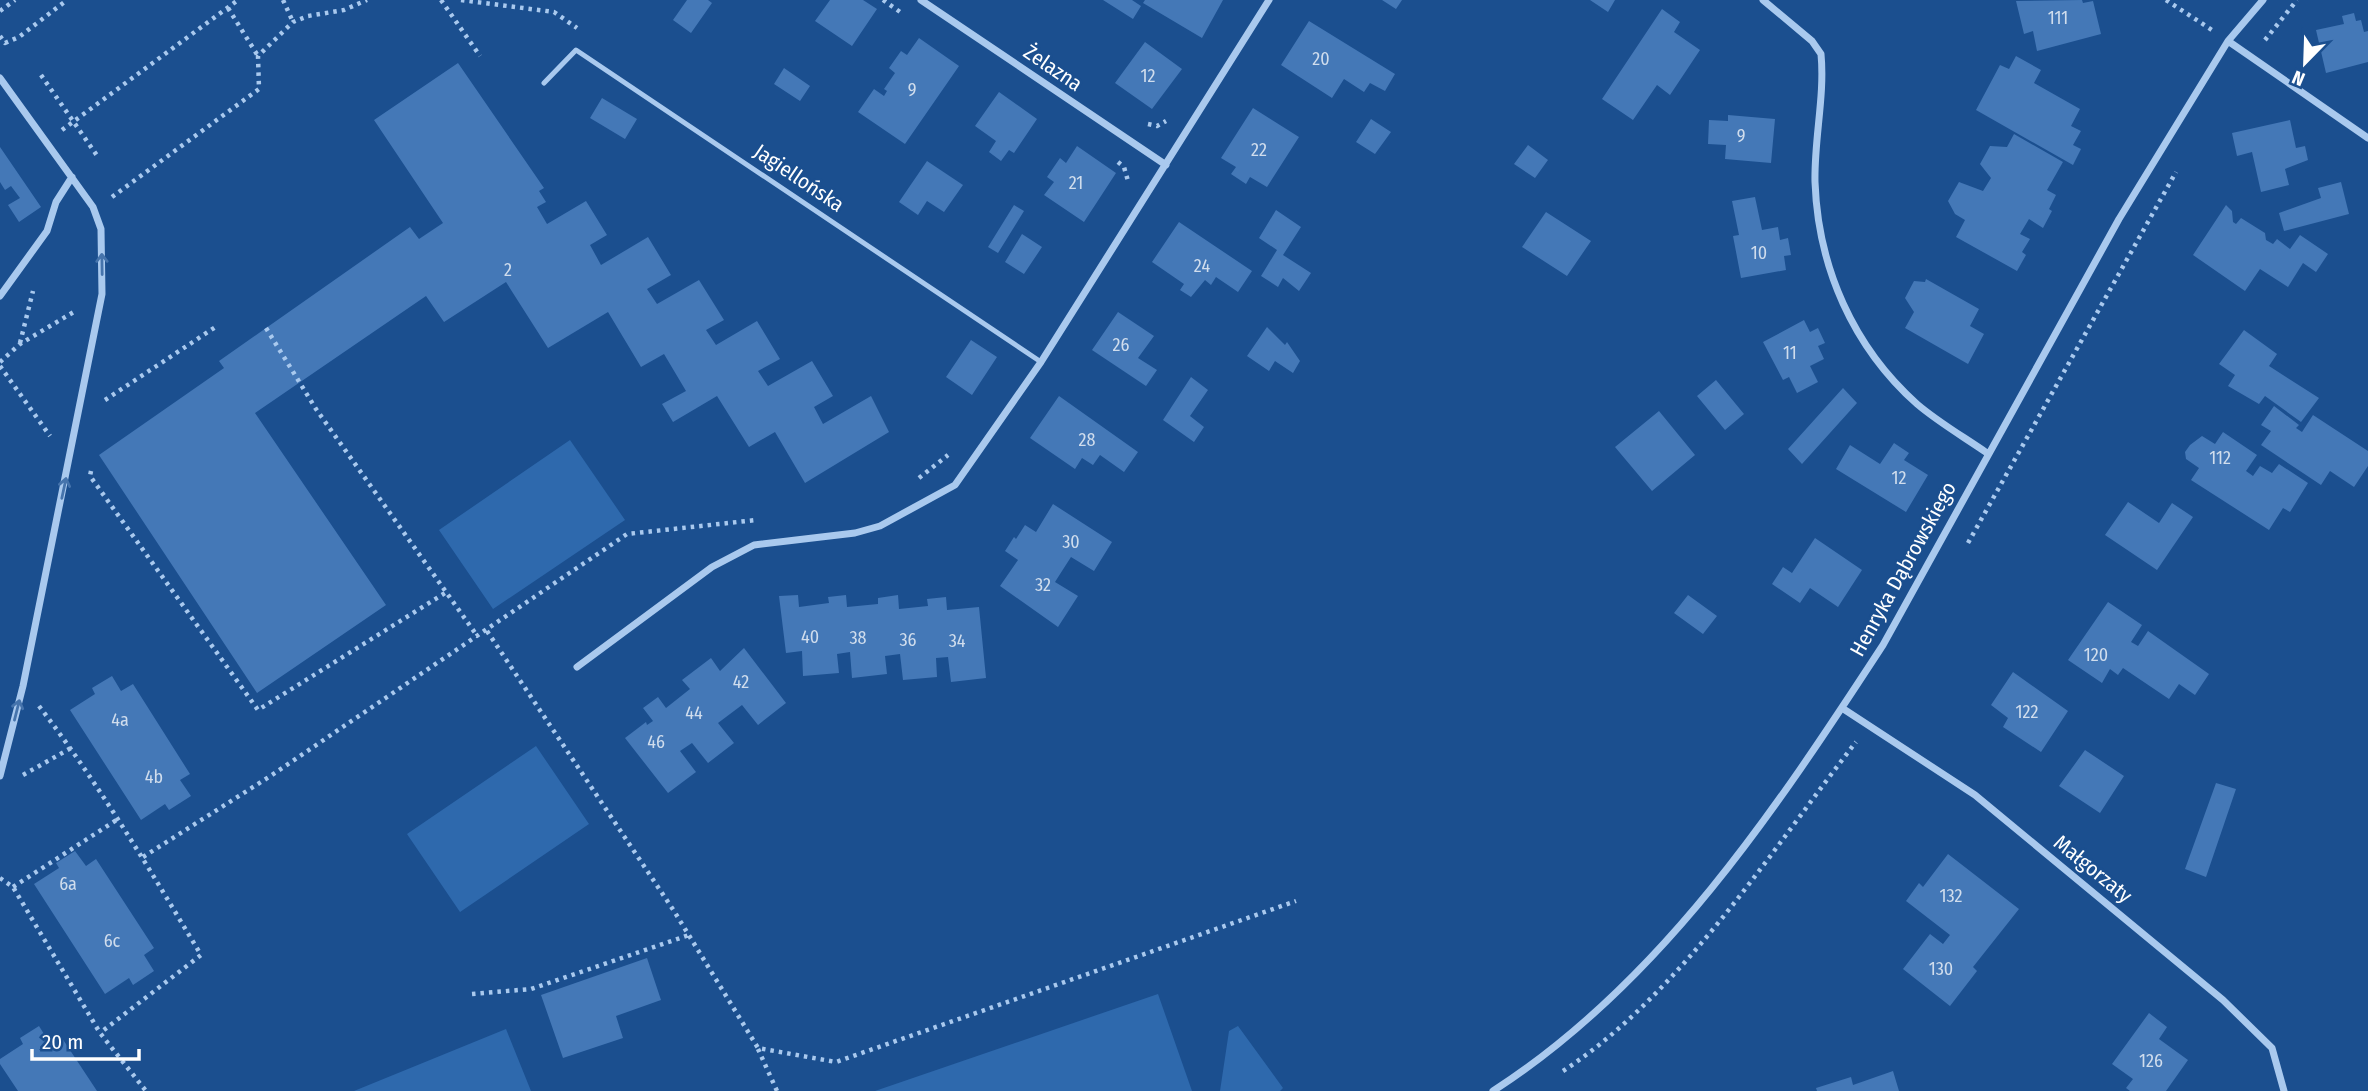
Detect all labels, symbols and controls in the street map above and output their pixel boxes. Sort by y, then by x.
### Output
house number: 111 [2048,7,2068,29]
north arrow [2270,28,2340,98]
street label: Żelazna [1019,39,1087,97]
house number: 20 [1312,48,1330,70]
house number: 12 [1141,65,1156,87]
text: N [2289,65,2308,91]
house number: 9 [908,79,916,101]
house number: 9 [1737,125,1745,147]
street label: Jagiellońska [749,138,849,218]
house number: 22 [1251,139,1267,161]
house number: 21 [1069,172,1083,194]
house number: 10 [1751,242,1767,264]
one-way arrow [95,253,108,276]
house number: 24 [1194,255,1210,277]
house number: 2 [504,259,512,281]
house number: 26 [1113,334,1130,356]
house number: 11 [1783,342,1797,364]
house number: 28 [1079,429,1095,451]
house number: 112 [2209,447,2231,469]
house number: 12 [1892,467,1907,489]
one-way arrow [57,477,71,500]
street label: Henryka Dąbrowskiego [1844,477,1962,661]
house number: 30 [1062,531,1080,553]
house number: 32 [1035,574,1051,596]
house number: 40 [801,626,819,648]
house number: 38 [849,627,867,649]
house number: 36 [899,629,917,651]
house number: 34 [949,630,966,652]
house number: 120 [2084,644,2108,666]
house number: 42 [733,671,749,693]
one-way arrow [11,699,24,722]
house number: 122 [2016,701,2039,723]
house number: 44 [685,702,703,724]
house number: 4a [111,709,129,731]
house number: 46 [647,731,665,753]
house number: 4b [145,766,163,788]
street label: Małgorzaty [2049,830,2138,909]
house number: 6a [59,873,77,895]
house number: 132 [1940,885,1963,907]
house number: 6c [104,930,121,952]
house number: 130 [1929,958,1953,980]
scale bar [32,1018,138,1062]
text: 20 m [42,1029,83,1055]
house number: 126 [2139,1050,2163,1072]

